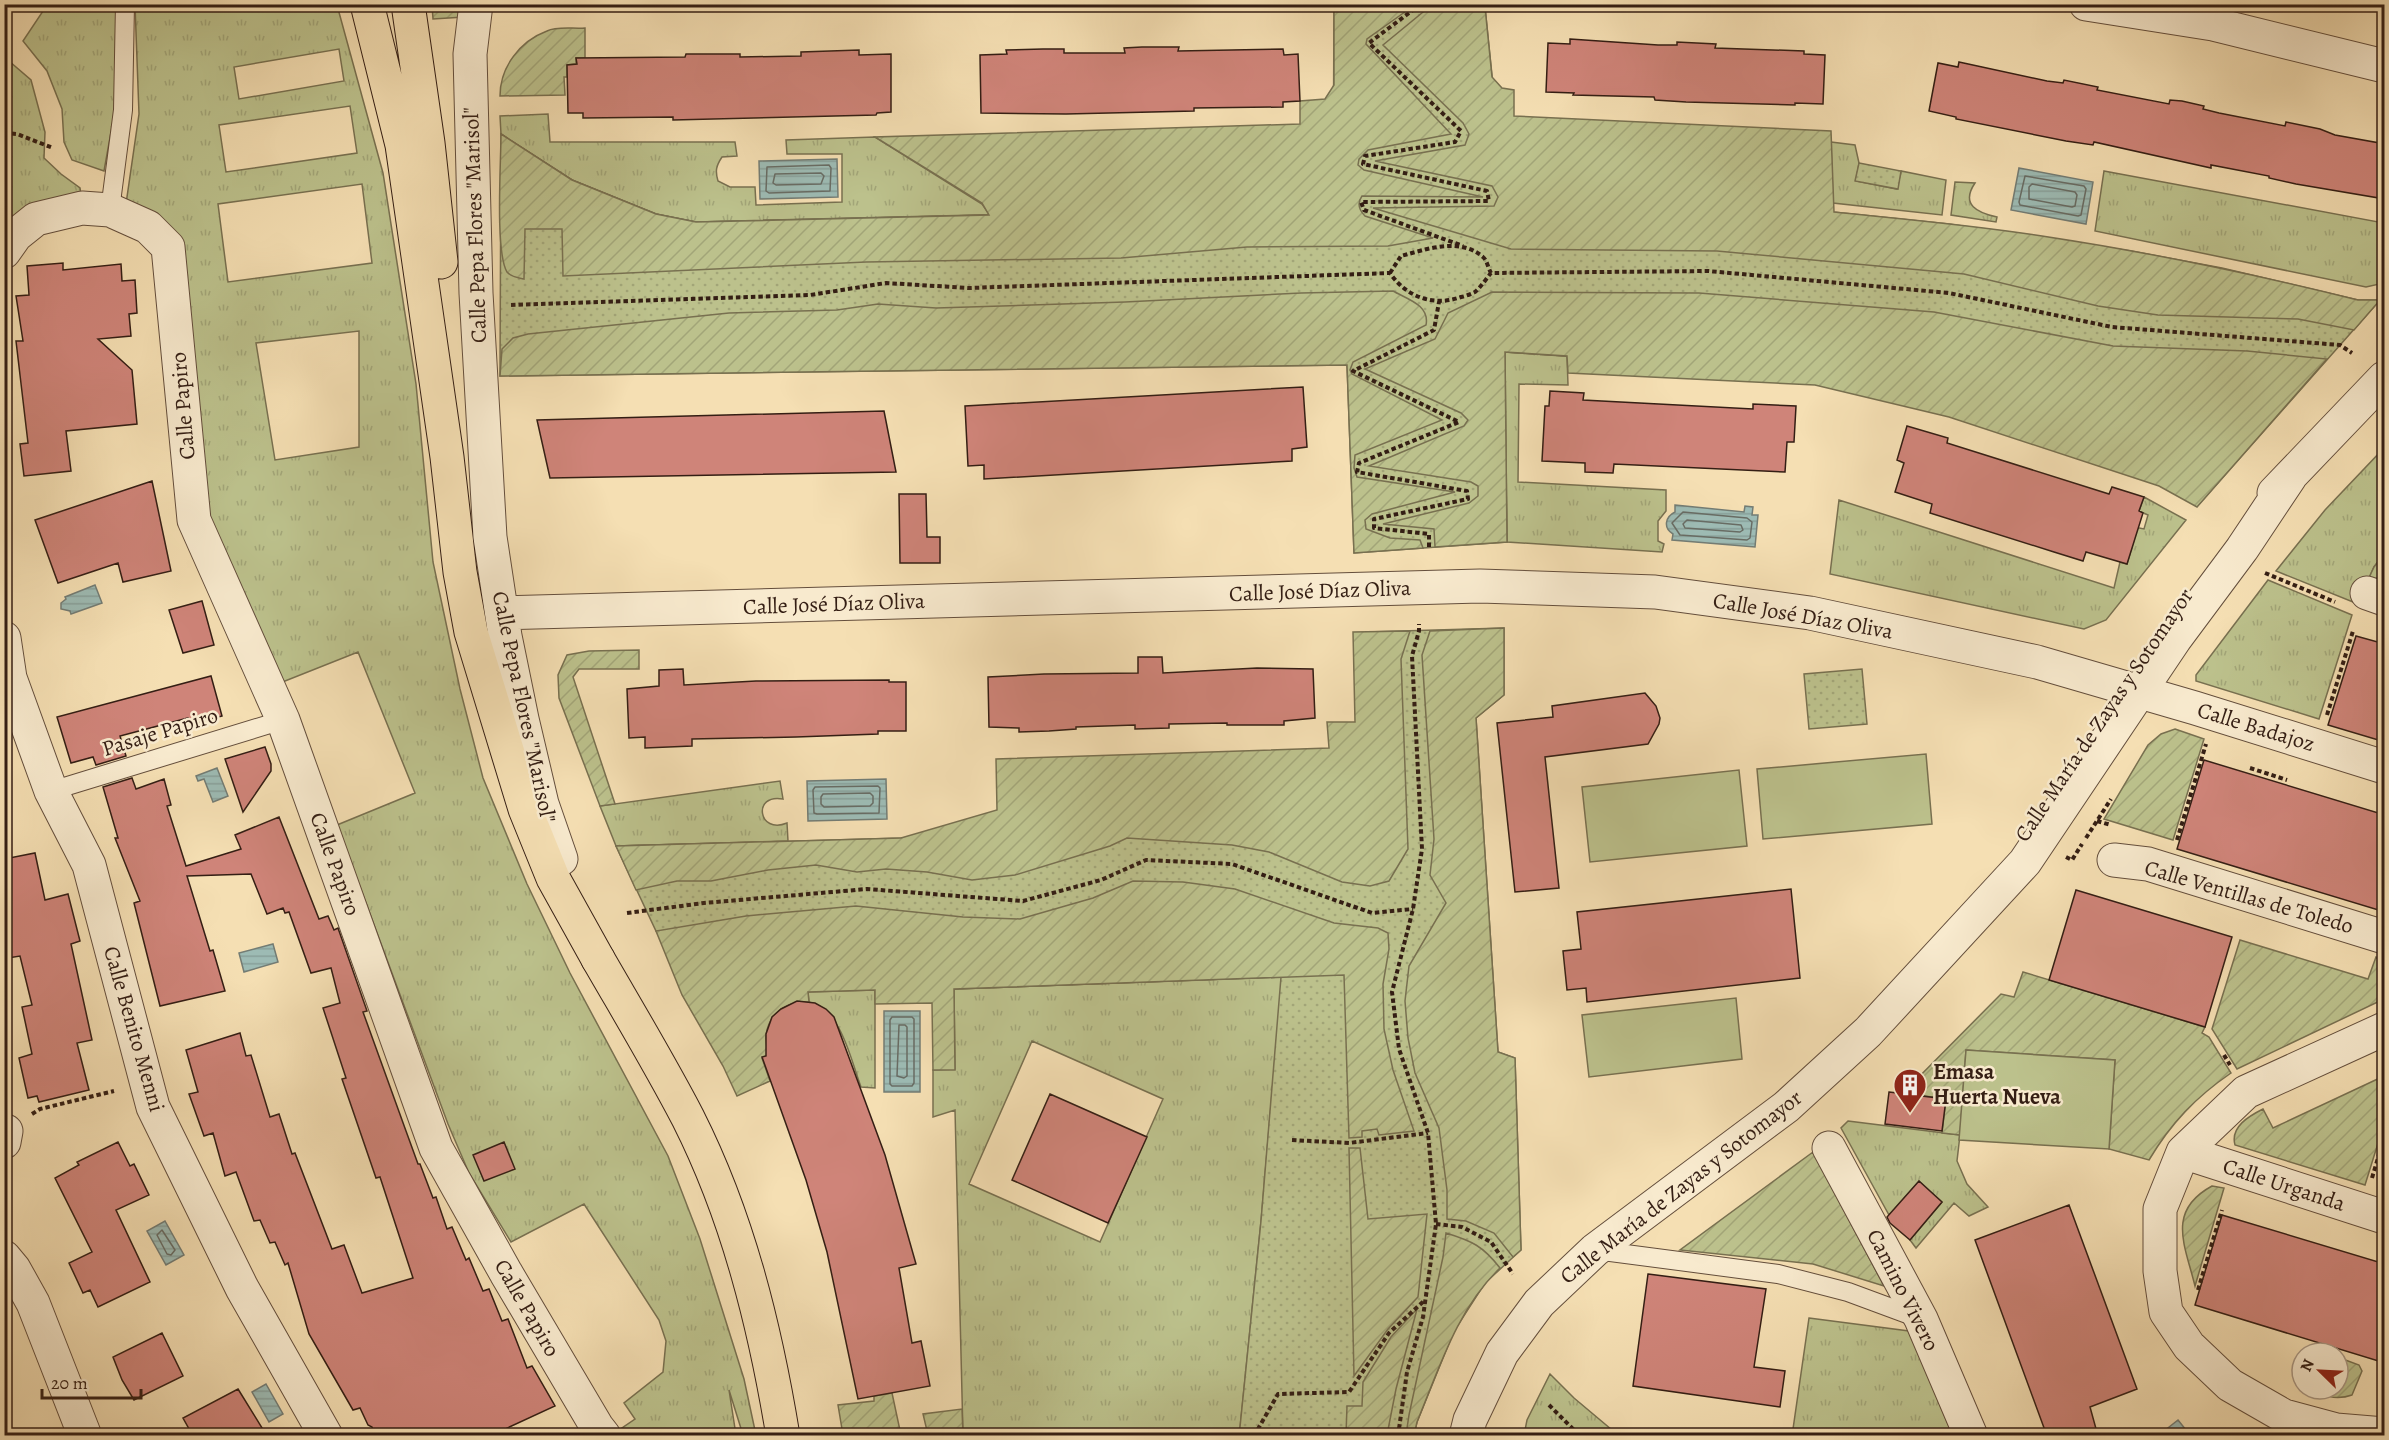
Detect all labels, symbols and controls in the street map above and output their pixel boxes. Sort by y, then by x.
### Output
street label: Calle Pepa Flores "Marisol" [456,106,494,344]
street label: Calle Papiro [163,351,203,461]
street label: Calle José Díaz Oliva [1228,573,1412,609]
street label: Calle María de Zayas y Sotomayor [2008,582,2200,848]
street label: Calle José Díaz Oliva [1711,585,1896,647]
street label: Calle José Díaz Oliva [742,586,926,622]
street label: Calle Pepa Flores "Marisol" [485,588,563,826]
street label: Calle Badajoz [2194,695,2318,759]
street label: Pasaje Papiro [98,700,222,764]
street label: Calle Papiro [302,808,368,920]
street label: Calle Ventillas de Toledo [2141,853,2357,941]
street label: Calle Benito Menni [96,943,172,1115]
place label: Emasa Huerta Nueva [1933,1057,2061,1112]
building icon: Emasa Huerta Nueva [1892,1067,1928,1114]
street label: Calle María de Zayas y Sotomayor [1554,1083,1808,1291]
street label: Calle Urganda [2219,1151,2350,1219]
street label: Camino Vivero [1859,1224,1947,1356]
street label: Calle Papiro [487,1254,567,1362]
north arrow [2290,1341,2350,1401]
text: N [2295,1355,2320,1375]
scale bar [42,1362,141,1400]
text: 20 m [51,1371,88,1395]

